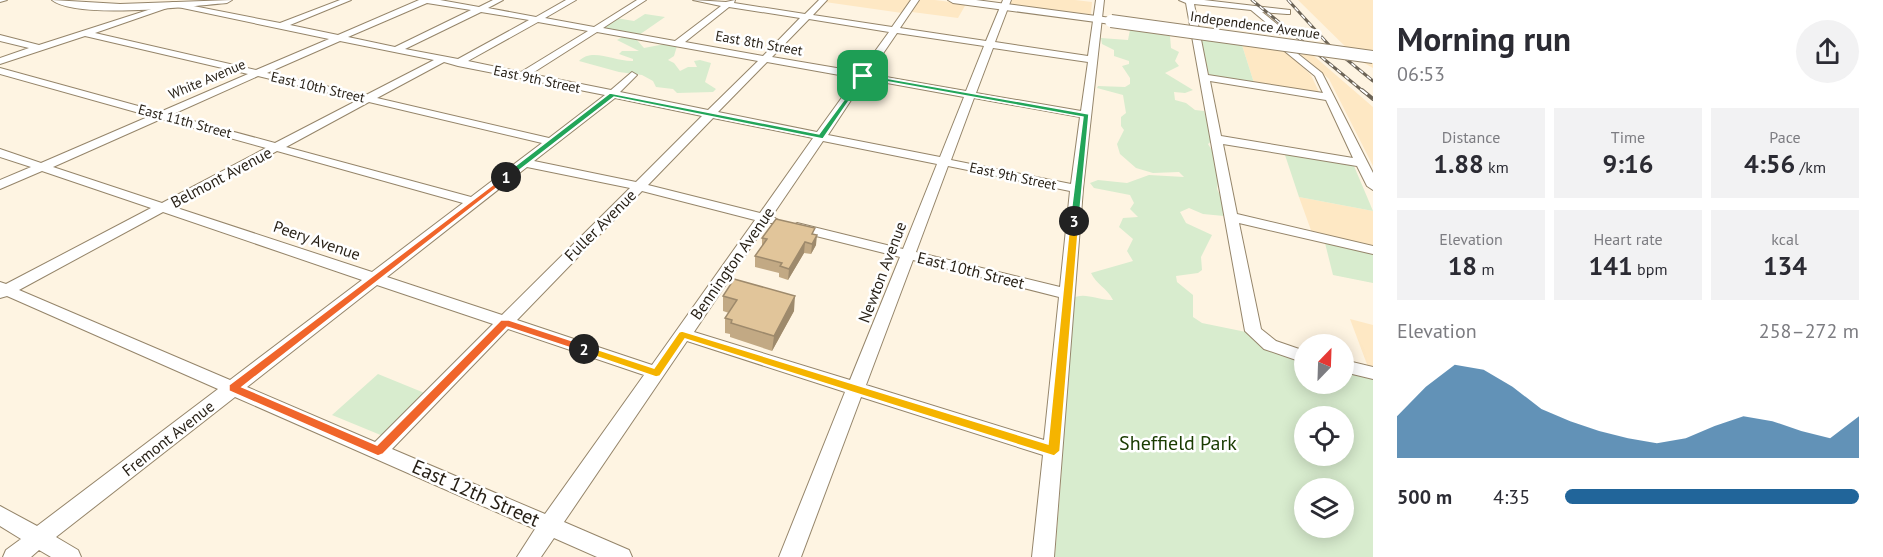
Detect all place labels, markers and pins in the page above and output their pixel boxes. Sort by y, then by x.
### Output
pin [837,50,888,101]
pin: 1 [491,162,521,192]
pin: 3 [1059,206,1089,236]
pin: 2 [569,334,599,364]

